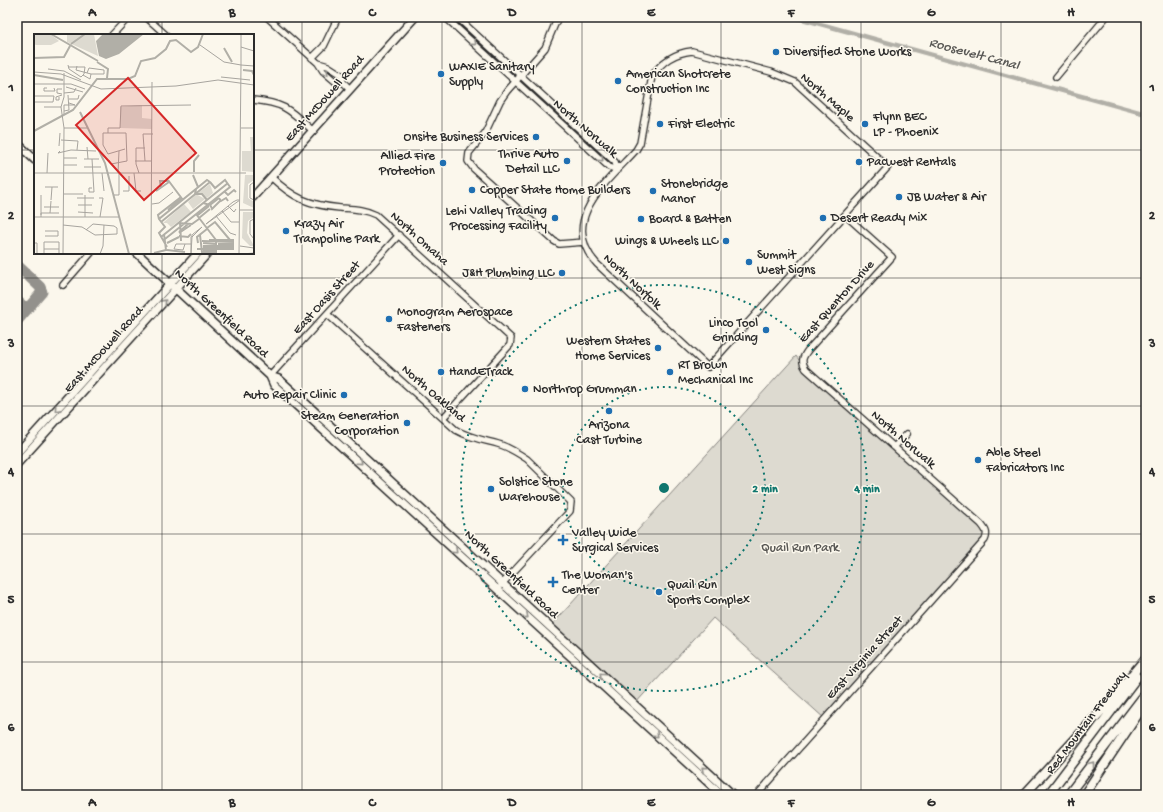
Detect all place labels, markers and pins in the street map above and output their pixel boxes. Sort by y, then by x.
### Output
place label: Diversified Stone Works [783,45,912,60]
marker: Diversified Stone Works [771,47,781,57]
place label: WAXIE Sanitary Supply [449,60,535,90]
place label: American Shotcrete Construction Inc [626,67,731,97]
marker: WAXIE Sanitary Supply [436,69,446,79]
marker: American Shotcrete Construction Inc [613,76,623,86]
place label: Flynn BEC LP - Phoenix [872,110,939,140]
place label: First Electric [667,117,735,132]
marker: First Electric [655,119,665,129]
marker: Flynn BEC LP - Phoenix [860,119,870,129]
place label: Onsite Business Services [404,130,529,145]
marker: Onsite Business Services [531,132,541,142]
place label: Thrive Auto Detail LLC [497,147,560,177]
place label: Allied Fire Protection [378,149,436,179]
place label: Pacwest Rentals [866,155,957,170]
marker: Thrive Auto Detail LLC [562,156,572,166]
marker: Pacwest Rentals [854,157,864,167]
marker: Allied Fire Protection [438,158,448,168]
place label: Stonebridge Manor [661,177,728,207]
place label: Copper State Home Builders [480,183,631,198]
marker: Copper State Home Builders [467,185,477,195]
marker: Stonebridge Manor [648,186,658,196]
place label: JB Water & Air [907,190,987,205]
marker: JB Water & Air [894,192,904,202]
place label: Lehi Valley Trading Processing Facility [445,204,548,234]
place label: Desert Ready Mix [830,211,927,226]
place label: Board & Batten [648,212,732,227]
marker: Lehi Valley Trading Processing Facility [550,213,560,223]
marker: Desert Ready Mix [818,213,828,223]
marker: Board & Batten [636,214,646,224]
place label: Krazy Air Trampoline Park [293,217,381,247]
marker: Krazy Air Trampoline Park [281,226,291,236]
place label: Wings & Wheels LLC [615,234,719,249]
marker: Wings & Wheels LLC [721,236,731,246]
place label: Summit West Signs [757,248,816,278]
marker: Summit West Signs [744,257,754,267]
place label: J&H Plumbing LLC [462,266,555,281]
marker: J&H Plumbing LLC [557,268,567,278]
place label: Monogram Aerospace Fasteners [396,305,513,335]
marker: Monogram Aerospace Fasteners [384,314,394,324]
place label: Linco Tool Grinding [709,316,758,346]
marker: Linco Tool Grinding [761,325,771,335]
place label: Western States Home Services [566,334,651,364]
marker: Western States Home Services [653,343,663,353]
place label: RT Brown Mechanical Inc [678,358,753,388]
place label: HandETrack [449,365,514,380]
marker: HandETrack [436,367,446,377]
marker: RT Brown Mechanical Inc [665,367,675,377]
place label: Northrop Grumman [533,382,638,397]
marker: Northrop Grumman [520,384,530,394]
place label: Auto Repair Clinic [243,388,337,403]
marker: Auto Repair Clinic [339,390,349,400]
marker: Arizona Cast Turbine [604,406,614,416]
place label: Steam Generation Corporation [301,409,400,439]
marker: Steam Generation Corporation [402,418,412,428]
place label: Arizona Cast Turbine [576,418,642,448]
place label: Able Steel Fabricators Inc [985,446,1065,476]
marker: Able Steel Fabricators Inc [973,455,983,465]
place label: Solstice Stone Warehouse [499,475,573,505]
centre of rings [657,481,671,495]
marker: Solstice Stone Warehouse [486,484,496,494]
place label: Valley Wide Surgical Services [571,526,660,556]
marker: Valley Wide Surgical Services [557,534,569,546]
place label: The Woman's Center [561,568,633,598]
marker: The Woman's Center [547,576,559,588]
place label: Quail Run Sports Complex [667,578,750,608]
marker: Quail Run Sports Complex [654,587,664,597]

